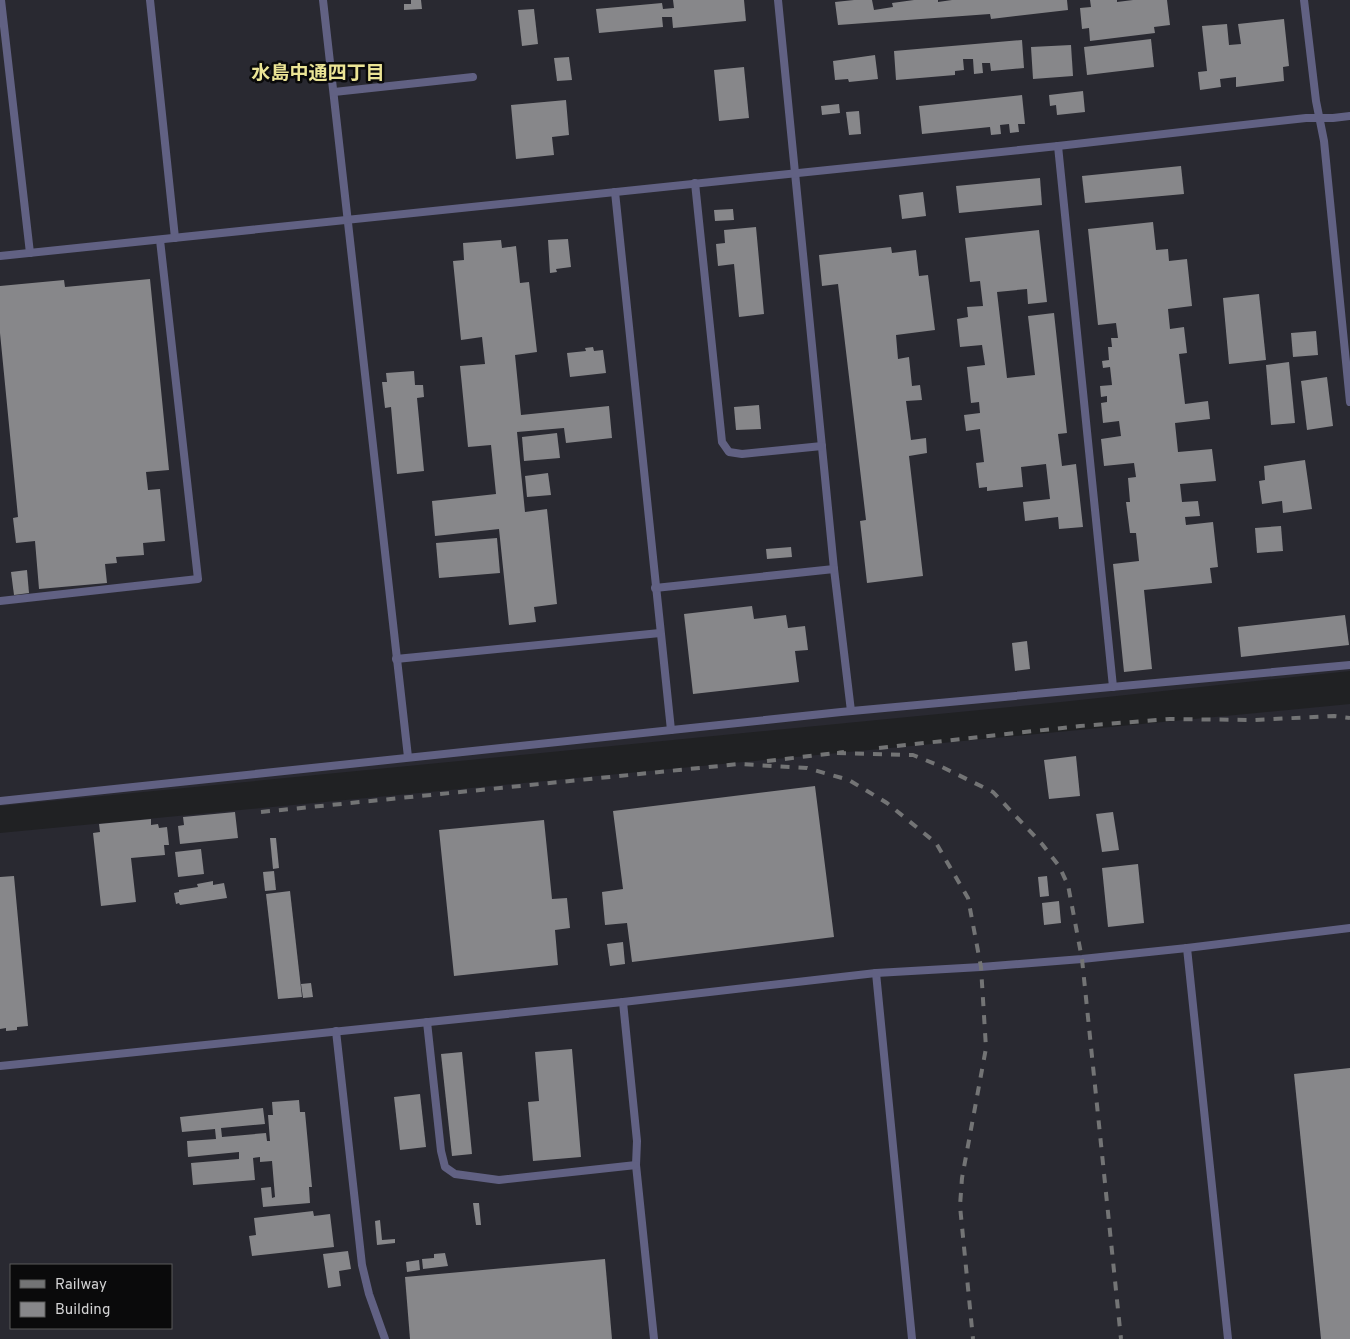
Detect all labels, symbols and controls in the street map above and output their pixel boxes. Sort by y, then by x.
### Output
district label: 水島中通四丁目 [251,62,385,86]
legend [10,1264,172,1329]
text: Railway [55,1276,107,1295]
text: Building [55,1301,110,1320]

